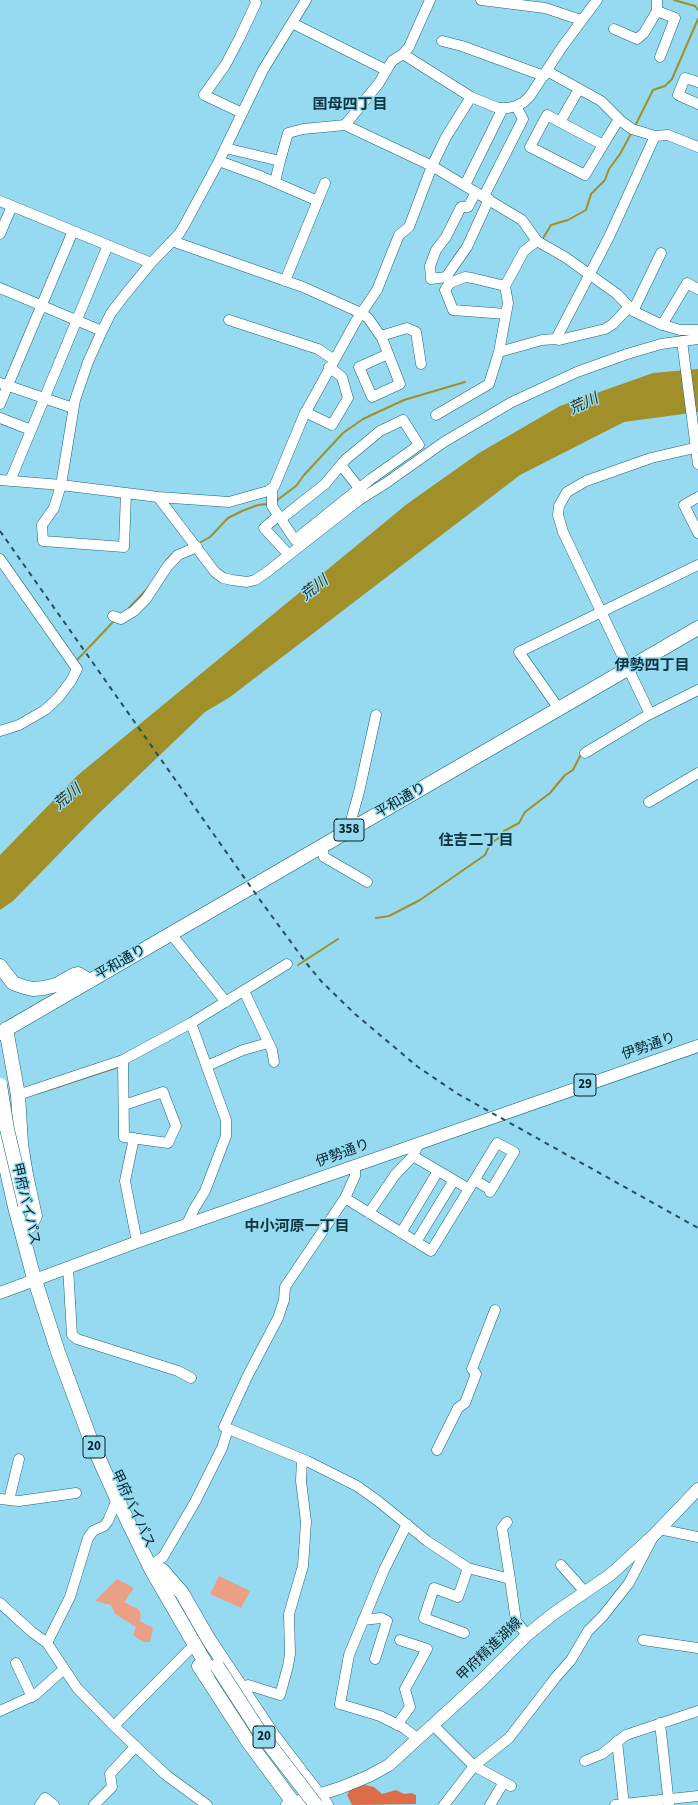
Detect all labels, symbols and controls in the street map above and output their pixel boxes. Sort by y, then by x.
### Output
district label: 国母四丁目 [313,97,387,115]
water label: 荒川 [567,391,601,419]
water label: 荒川 [298,573,332,605]
district label: 伊勢四丁目 [615,658,689,676]
street label: 平和通り [373,780,429,822]
water label: 荒川 [51,782,85,814]
road number: 358 [334,819,364,841]
district label: 住吉二丁目 [439,833,513,851]
street label: 平和通り [93,942,149,984]
street label: 伊勢通り [620,1030,678,1064]
road number: 29 [574,1074,596,1096]
street label: 伊勢通り [314,1137,372,1171]
street label: 甲府バイパス [7,1161,43,1247]
district label: 中小河原一丁目 [245,1219,349,1237]
road number: 20 [83,1436,105,1458]
street label: 甲府バイパス [107,1467,157,1551]
street label: 甲府精進湖線 [454,1615,526,1685]
road number: 20 [253,1726,275,1748]

